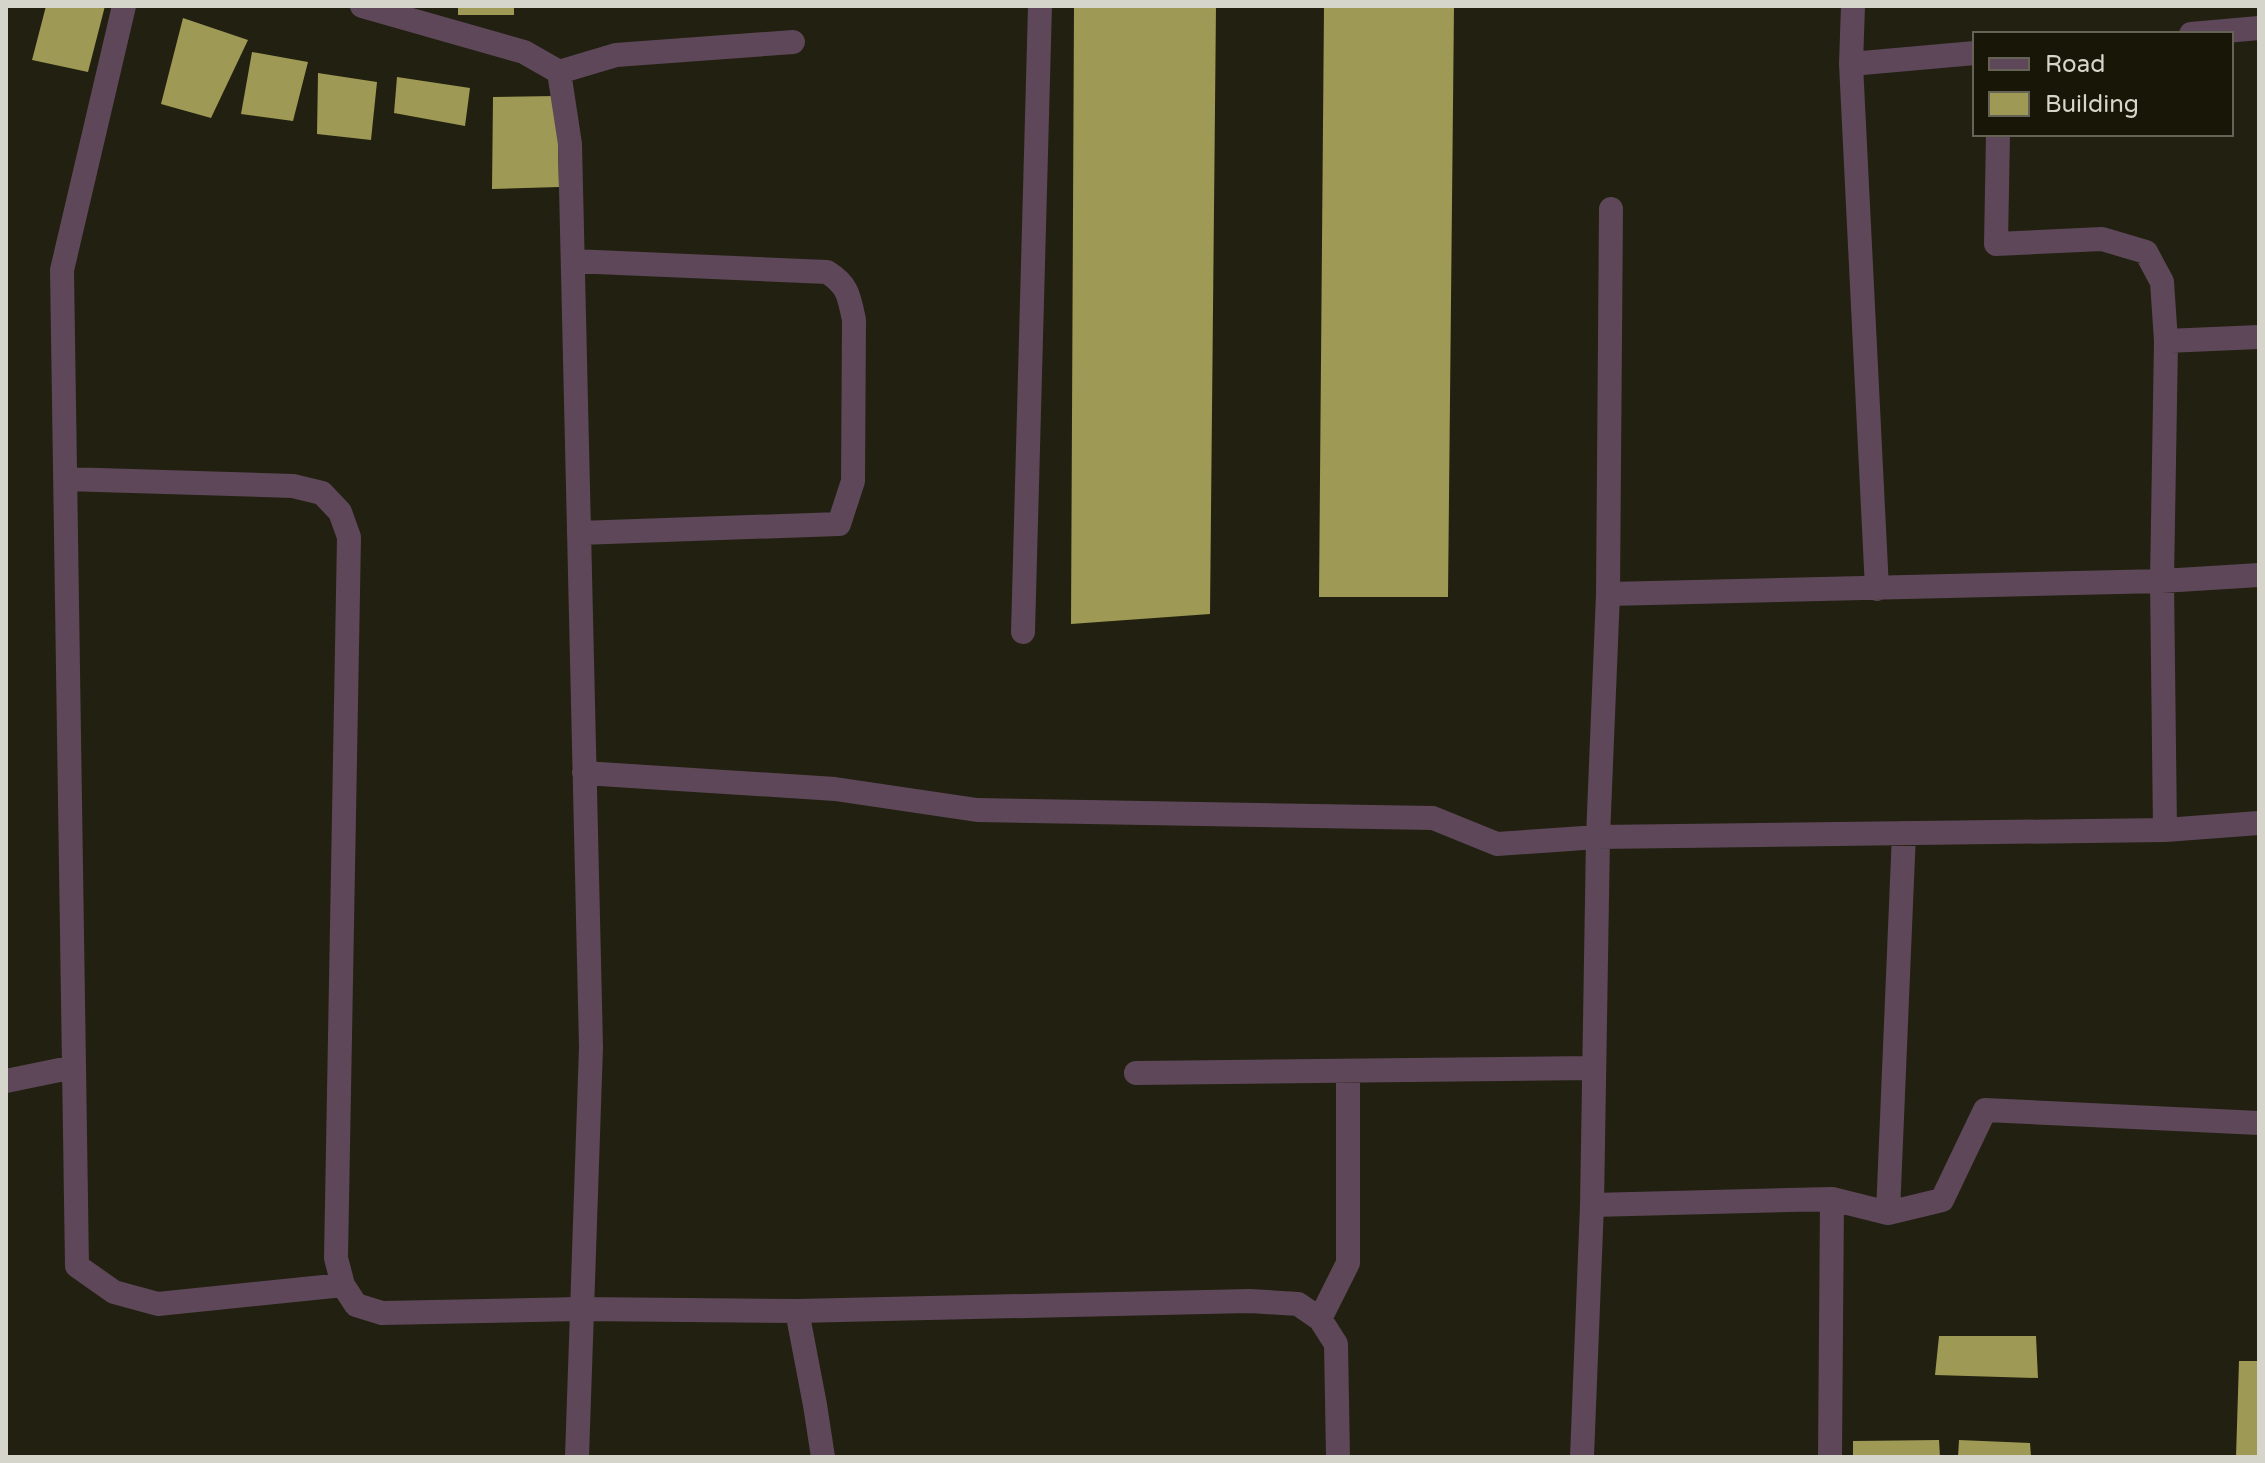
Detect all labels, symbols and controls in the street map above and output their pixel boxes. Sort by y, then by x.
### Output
legend [1973,32,2233,136]
text: Road [2045,50,2105,79]
text: Building [2045,90,2139,119]

